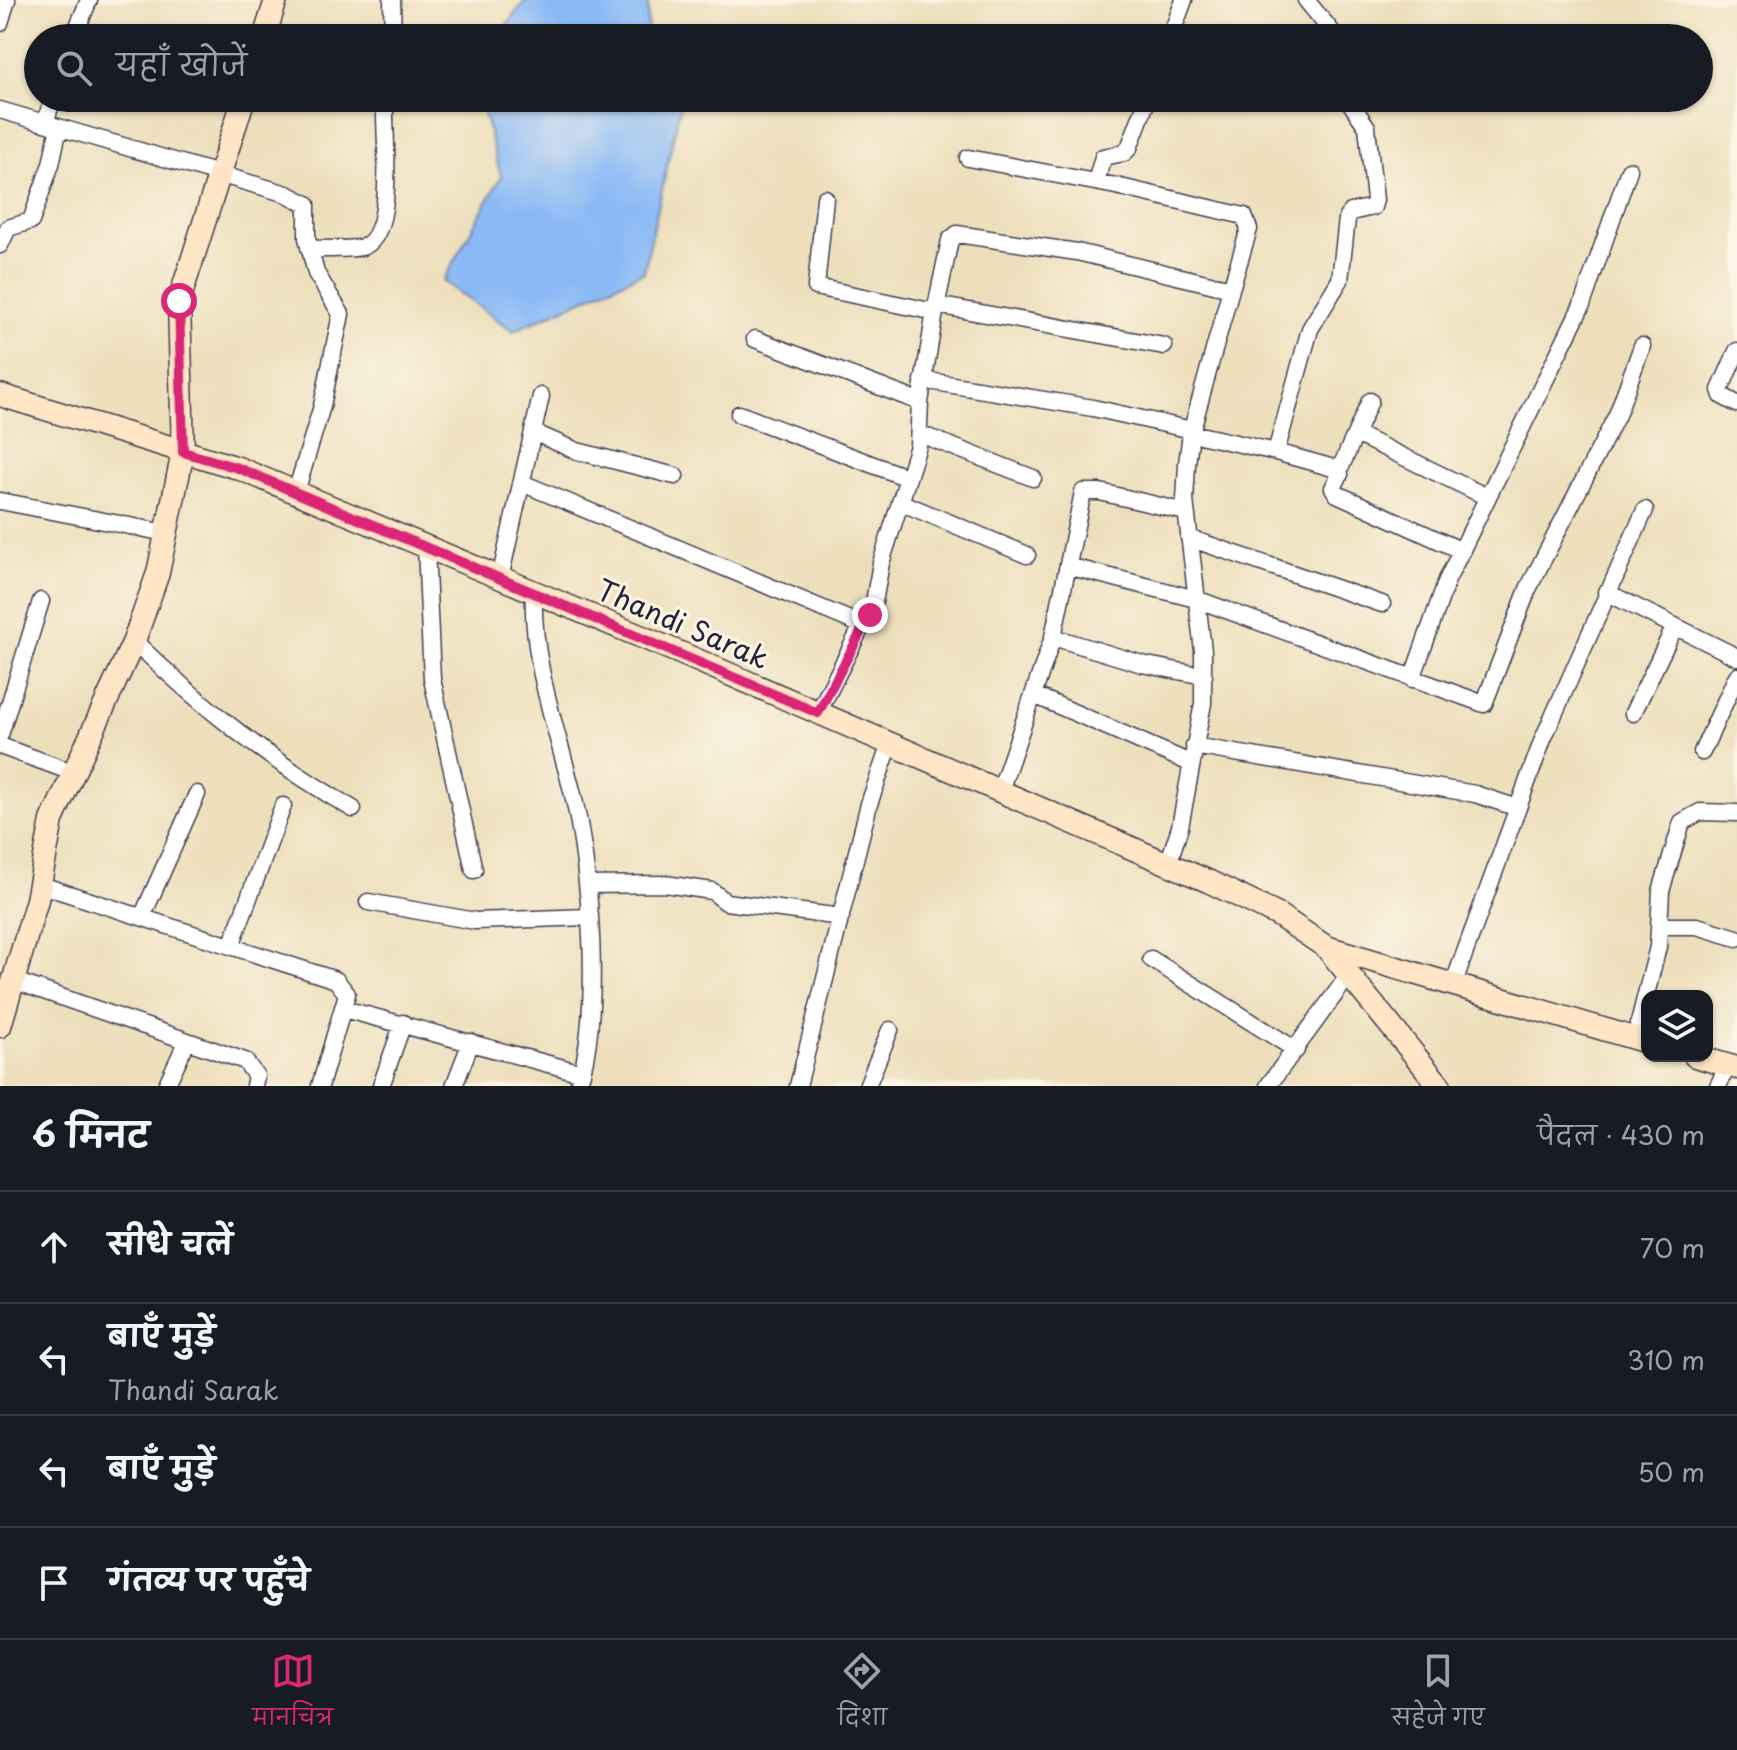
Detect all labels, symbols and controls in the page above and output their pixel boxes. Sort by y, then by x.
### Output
search box [24,24,1713,112]
text: यहाँ खोजें [116,41,247,86]
icon: search [52,46,96,90]
route start [161,283,197,319]
street label: Thandi Sarak [590,567,776,679]
route end [852,597,888,633]
map controls [1641,990,1713,1062]
button: layers [1641,990,1713,1062]
text: 6 मिनट [32,1107,149,1159]
text: पैदल · 430 m [1537,1115,1705,1154]
text: सीधे चलें [108,1220,233,1265]
icon: ahead [32,1225,76,1269]
text: 70 m [1640,1228,1705,1267]
text: बाएँ मुड़ें [108,1312,215,1357]
icon: left [32,1337,76,1381]
text: 310 m [1627,1340,1705,1379]
text: Thandi Sarak [108,1370,278,1409]
text: बाएँ मुड़ें [108,1444,215,1489]
icon: left [32,1449,76,1493]
text: 50 m [1638,1452,1705,1491]
text: गंतव्य पर पहुँचे [108,1556,310,1601]
icon: arrive [32,1561,76,1605]
tab: मानचित्र [252,1649,333,1742]
tab: दिशा [837,1649,887,1742]
tab: सहेजे गए [1392,1649,1485,1742]

